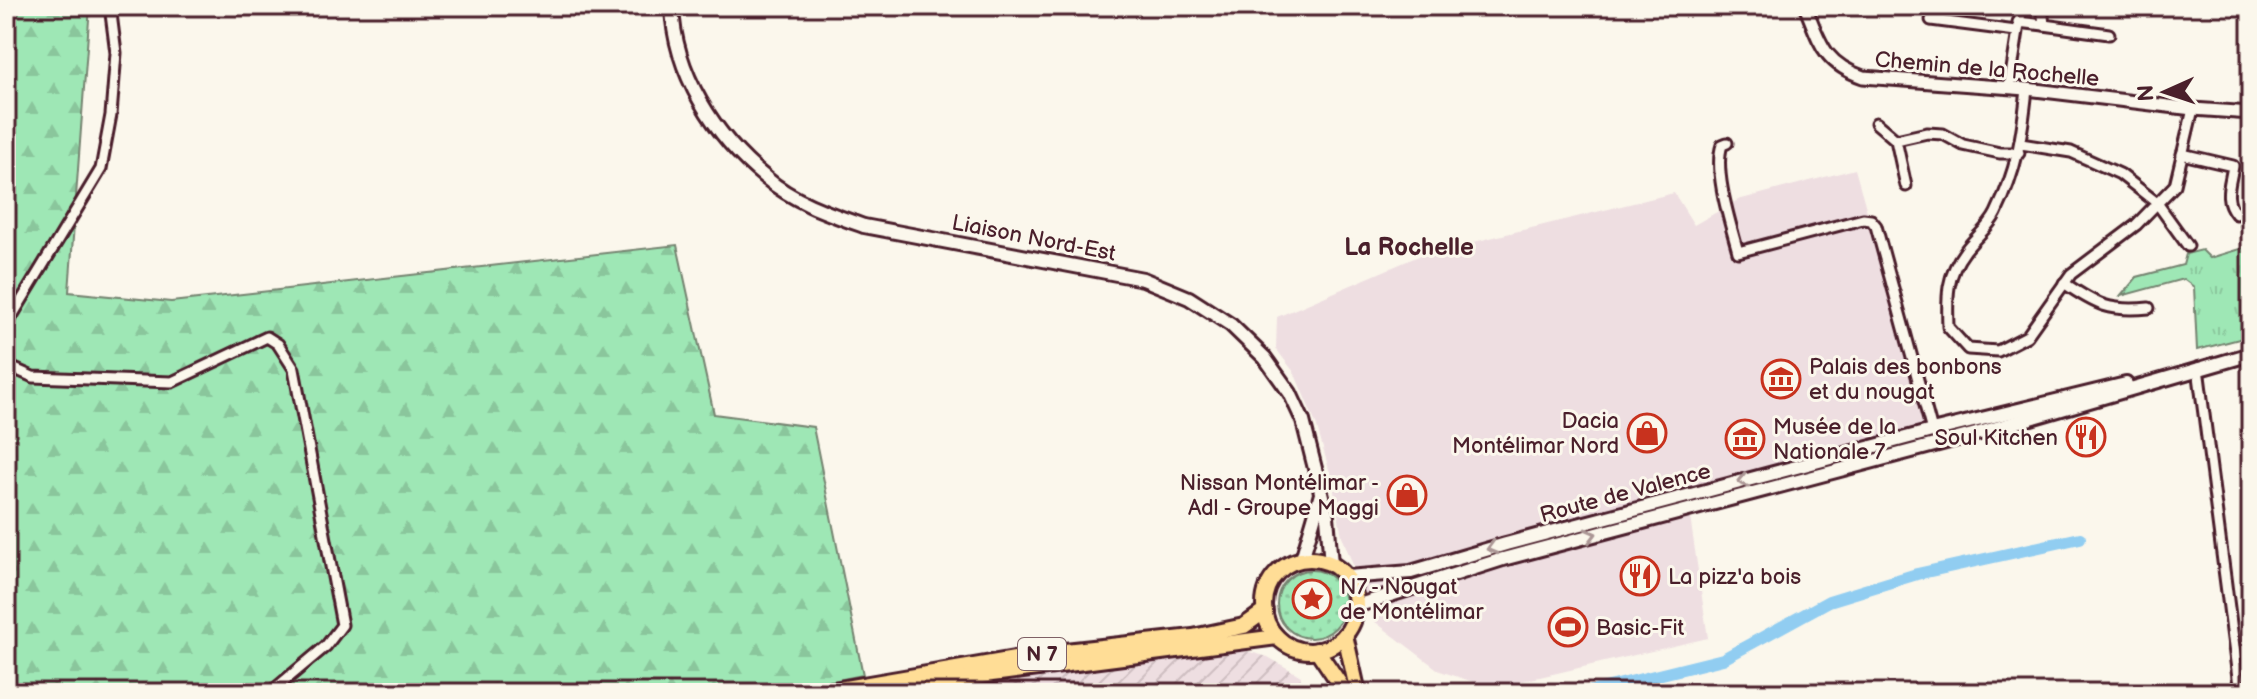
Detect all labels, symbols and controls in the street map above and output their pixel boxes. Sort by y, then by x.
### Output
street label: Chemin de la Rochelle [1874,46,2100,93]
north arrow [2125,52,2205,132]
text: N [2133,84,2160,102]
street label: Liaison Nord-Est [949,209,1118,268]
district label: La Rochelle [1344,233,1474,262]
place label: Palais des bonbons et du nougat [1809,354,2002,406]
museum icon: Palais des bonbons et du nougat [1760,358,1802,400]
place label: Dacia Montélimar Nord [1452,408,1619,460]
shop icon: Dacia Montélimar Nord [1626,412,1668,454]
place label: Musée de la Nationale 7 [1773,414,1896,466]
restaurant icon: Soul Kitchen [2065,416,2107,458]
museum icon: Musée de la Nationale 7 [1724,418,1766,460]
place label: Soul Kitchen [1935,425,2058,452]
street label: Route de Valence [1537,458,1714,529]
place label: Nissan Montélimar - Adl - Groupe Maggi [1180,470,1379,522]
one-way arrow [1737,472,1751,489]
shop icon: Nissan Montélimar - Adl - Groupe Maggi [1386,474,1428,516]
one-way arrow [1584,528,1598,545]
one-way arrow [1486,539,1500,555]
restaurant icon: La pizz'a bois [1619,555,1661,597]
place label: La pizz'a bois [1668,564,1801,591]
place label: N7 - Nougat de Montélimar [1340,574,1485,626]
place icon: N7 - Nougat de Montélimar [1291,578,1333,620]
sports icon: Basic-Fit [1547,606,1589,648]
place label: Basic-Fit [1596,615,1685,642]
road number: N 7 [1018,638,1066,670]

